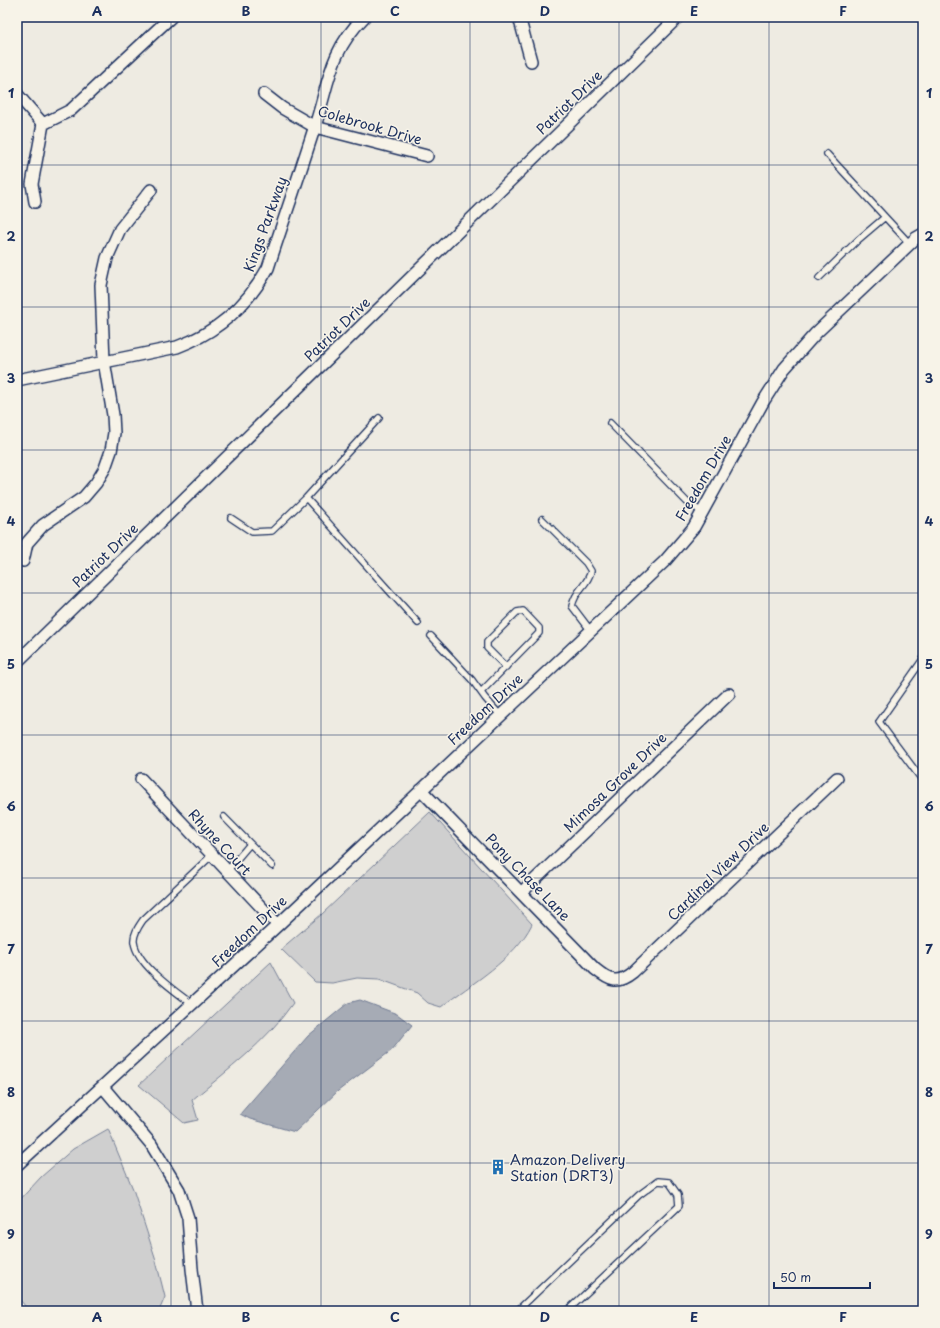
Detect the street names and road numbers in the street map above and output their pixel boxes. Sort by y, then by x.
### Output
street label: Patriot Drive [531,65,607,139]
street label: Colebrook Drive [315,100,425,150]
street label: Kings Parkway [238,173,292,275]
street label: Patriot Drive [299,292,375,366]
street label: Freedom Drive [670,431,736,525]
street label: Patriot Drive [67,518,143,592]
street label: Freedom Drive [443,668,527,750]
street label: Mimosa Grove Drive [559,727,672,837]
street label: Rhyne Court [184,804,256,880]
street label: Cardinal View Drive [662,816,774,925]
street label: Pony Chase Lane [481,828,575,926]
street label: Freedom Drive [207,890,291,972]

